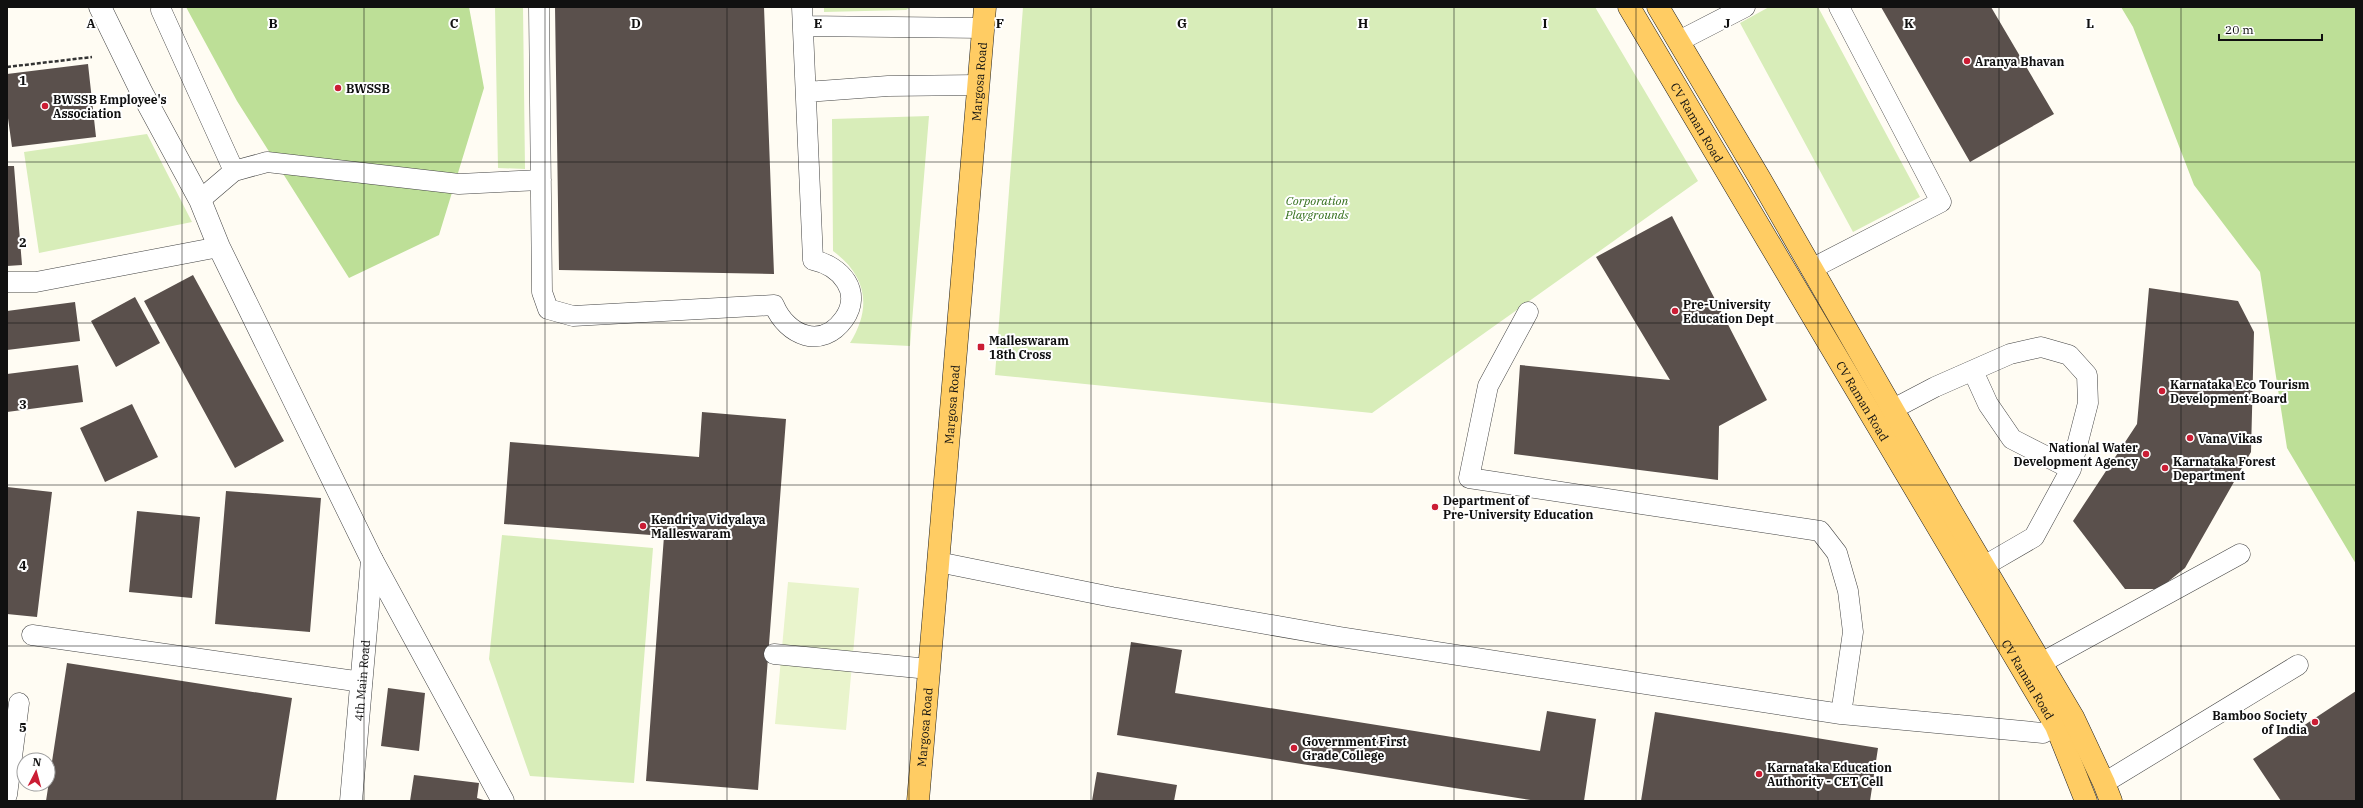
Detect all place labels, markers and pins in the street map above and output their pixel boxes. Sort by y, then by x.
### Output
place label: Aranya Bhavan [1975,54,2065,69]
marker: Aranya Bhavan [1962,56,1972,66]
place label: BWSSB [346,81,390,96]
marker: BWSSB [333,83,343,93]
place label: BWSSB Employee's Association [53,92,167,121]
marker: BWSSB Employee's Association [40,101,50,111]
place label: Pre-University Education Dept [1683,297,1774,326]
marker: Pre-University Education Dept [1670,306,1680,316]
place label: Malleswaram 18th Cross [989,333,1069,362]
marker: Malleswaram 18th Cross [976,342,986,352]
place label: Karnataka Eco Tourism Development Board [2170,377,2310,406]
marker: Karnataka Eco Tourism Development Board [2157,386,2167,396]
place label: Vana Vikas [2198,431,2262,446]
marker: Vana Vikas [2185,433,2195,443]
place label: National Water Development Agency [2014,440,2138,469]
marker: National Water Development Agency [2141,449,2151,459]
place label: Karnataka Forest Department [2173,454,2276,483]
marker: Karnataka Forest Department [2160,463,2170,473]
place label: Department of Pre-University Education [1443,493,1593,522]
marker: Department of Pre-University Education [1430,502,1440,512]
place label: Kendriya Vidyalaya Malleswaram [651,512,766,541]
marker: Kendriya Vidyalaya Malleswaram [638,521,648,531]
place label: Bamboo Society of India [2212,708,2307,737]
marker: Bamboo Society of India [2310,717,2320,727]
place label: Government First Grade College [1302,734,1407,763]
marker: Government First Grade College [1289,743,1299,753]
place label: Karnataka Education Authority - CET Cell [1767,760,1892,789]
marker: Karnataka Education Authority - CET Cell [1754,769,1764,779]

